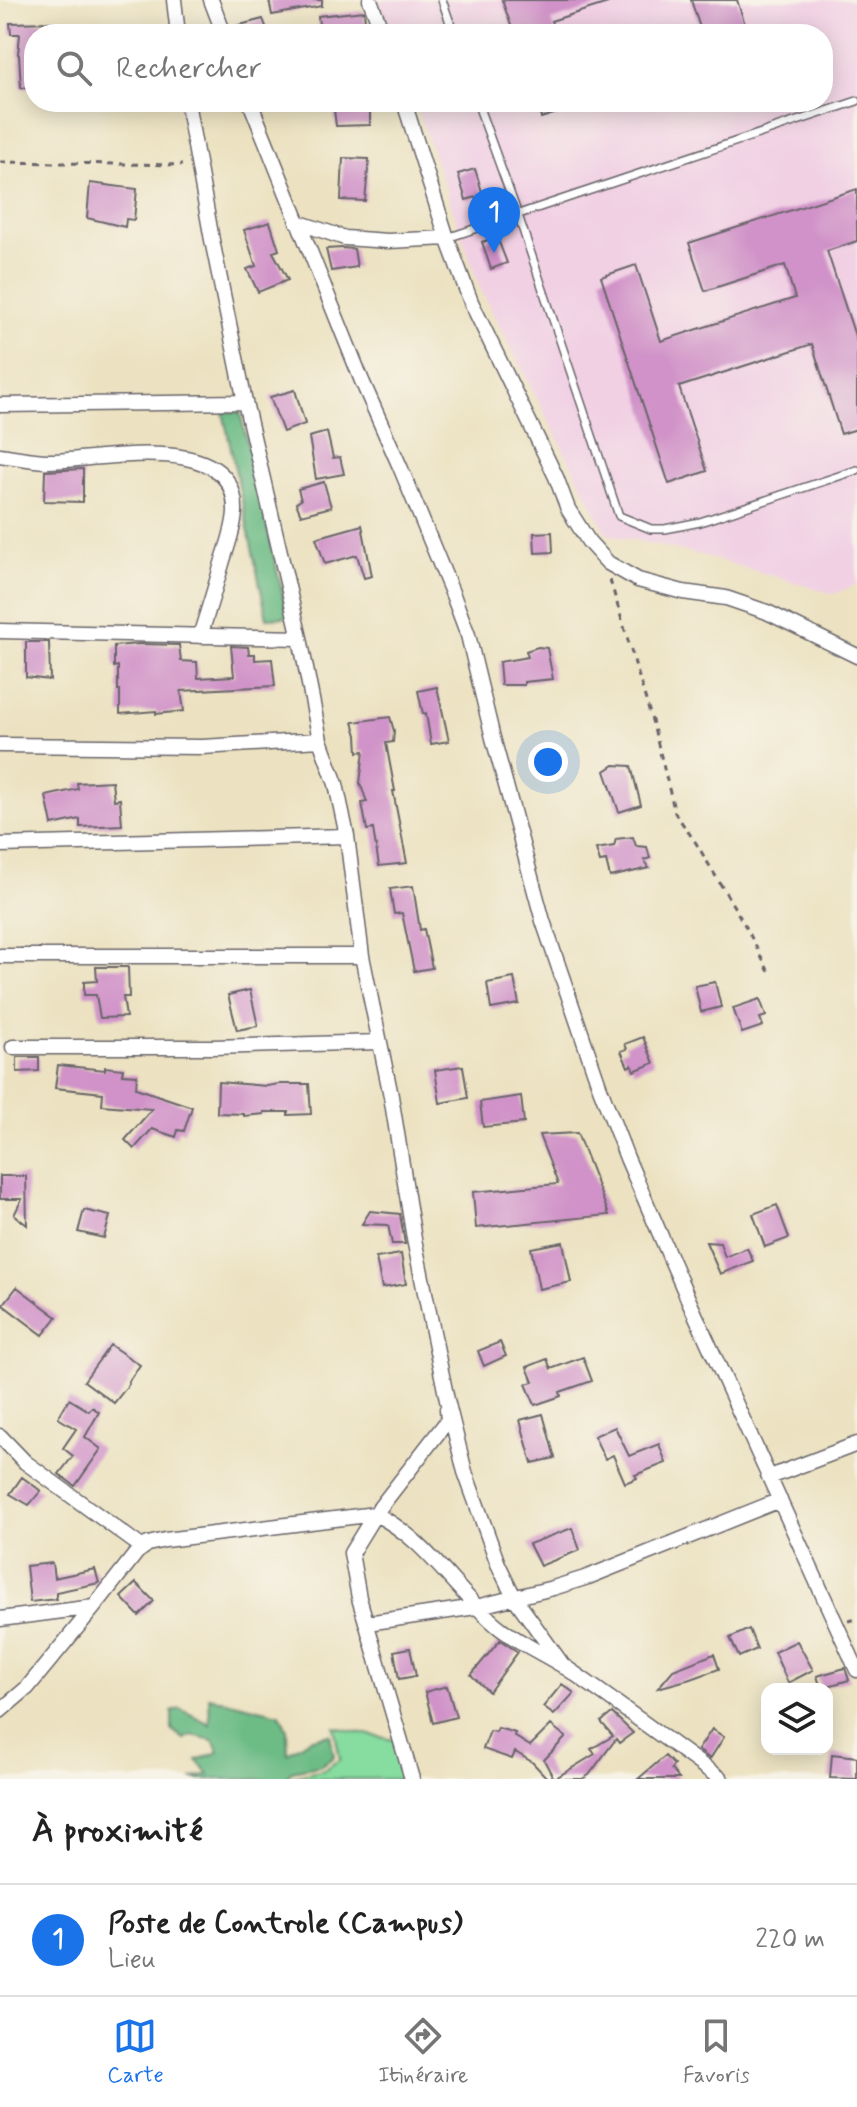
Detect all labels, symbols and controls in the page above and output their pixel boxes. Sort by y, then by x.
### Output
search box [24,24,833,112]
icon: search [52,46,96,90]
text: Rechercher [116,49,262,88]
pin: 1 [468,187,520,253]
your location [528,742,568,782]
map controls [761,1683,833,1755]
button: layers [761,1683,833,1755]
text: À proximité [32,1809,203,1854]
text: Poste de Controle (Campus) [108,1904,463,1943]
text: 1 [52,1923,64,1957]
text: 220 m [755,1923,825,1957]
text: Lieu [108,1943,156,1977]
tab: Carte [107,2014,164,2090]
tab: Itinéraire [378,2014,468,2090]
tab: Favoris [683,2014,750,2090]

